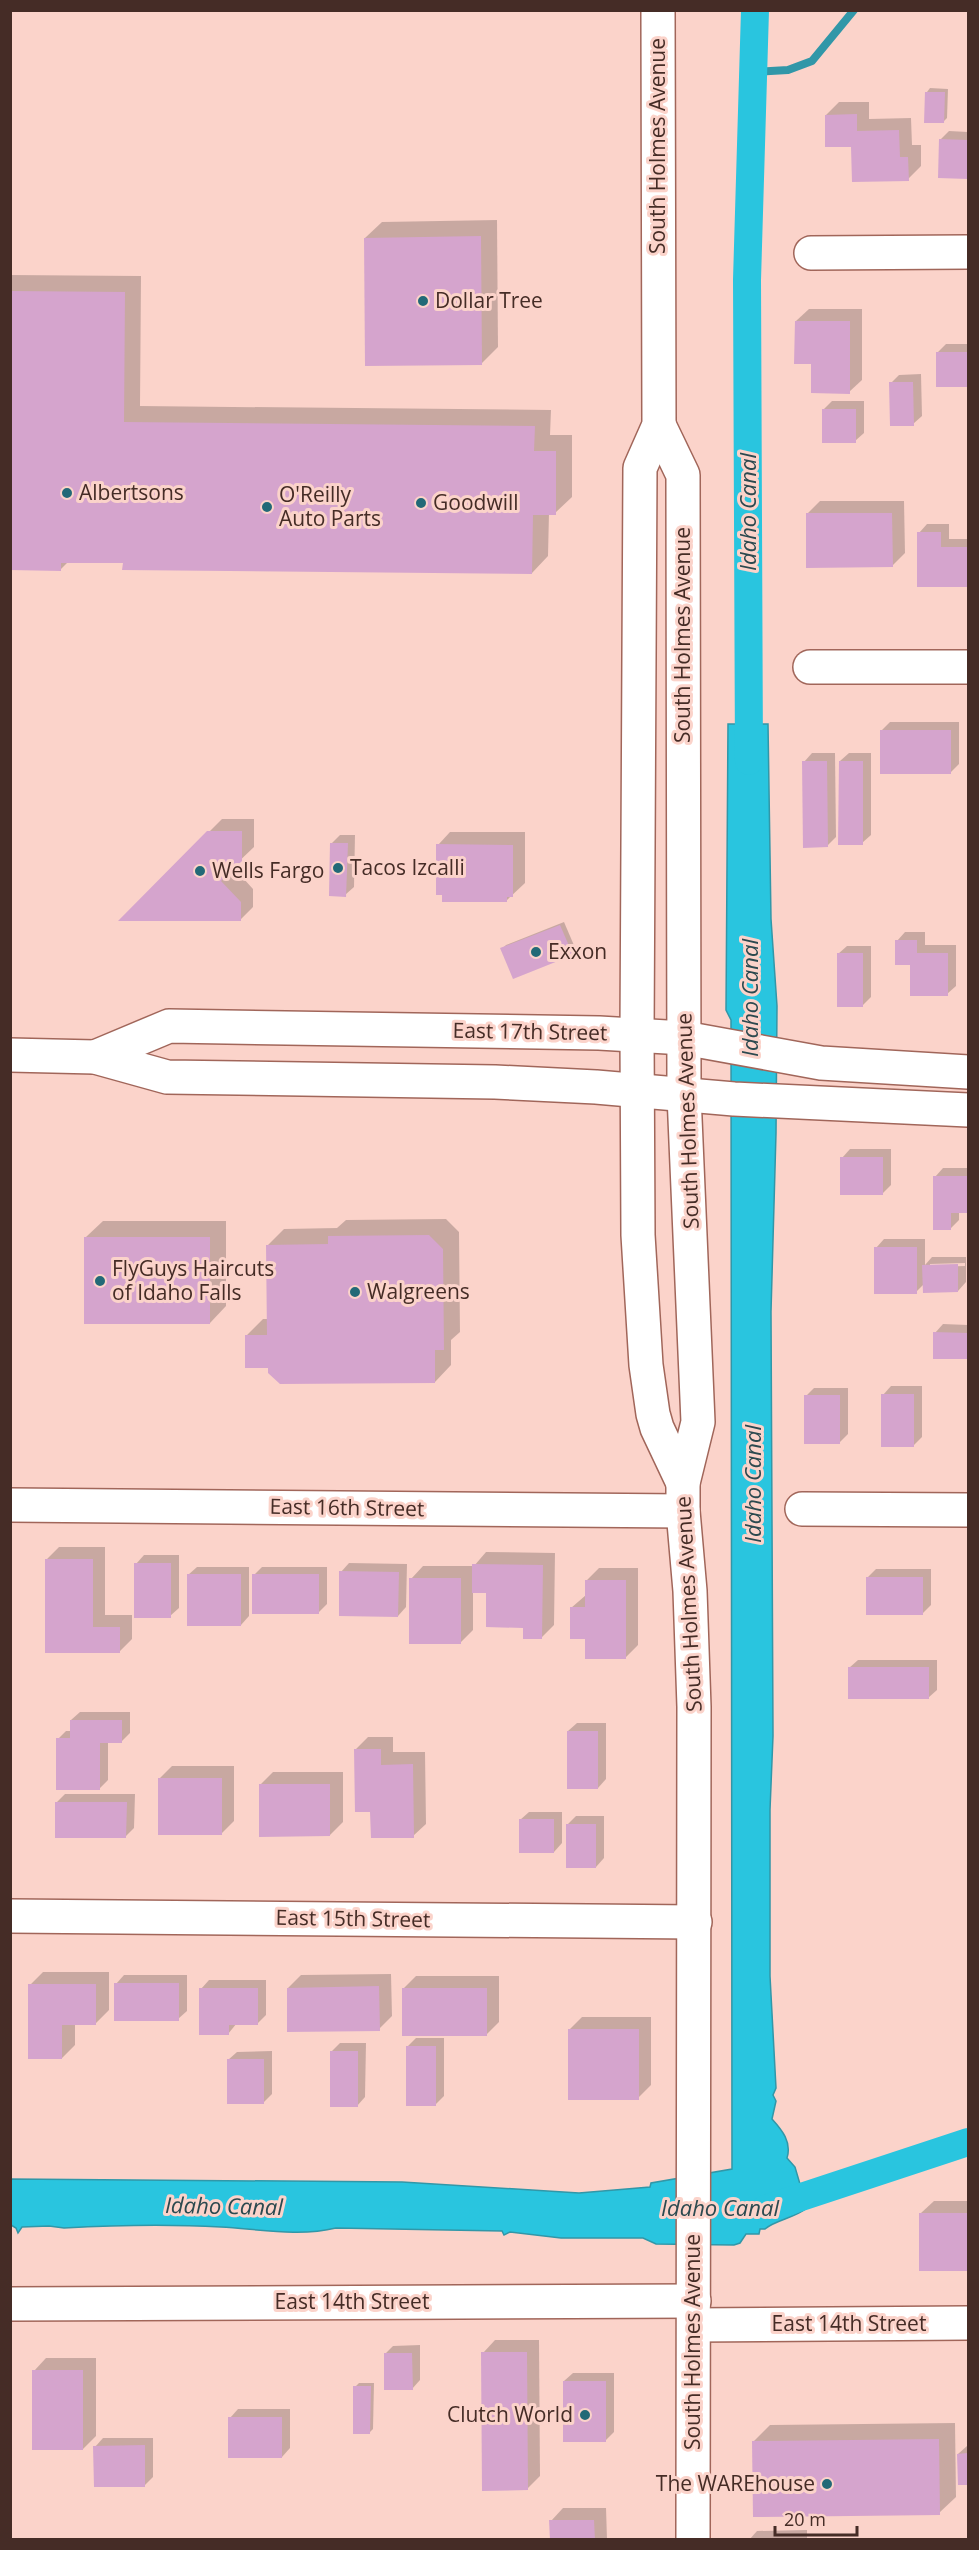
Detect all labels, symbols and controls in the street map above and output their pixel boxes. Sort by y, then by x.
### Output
street label: South Holmes Avenue [643,38,671,254]
place label: Dollar Tree [435,286,543,314]
marker: Dollar Tree [416,294,430,308]
water label: Idaho Canal [732,453,762,571]
place label: Albertsons [79,478,184,506]
place label: O'Reilly Auto Parts [279,480,381,532]
marker: Albertsons [60,486,74,500]
place label: Goodwill [433,488,519,516]
marker: Goodwill [414,496,428,510]
marker: O'Reilly Auto Parts [260,500,274,514]
street label: South Holmes Avenue [668,527,696,743]
place label: Tacos Izcalli [350,853,465,881]
place label: Wells Fargo [212,856,324,884]
marker: Tacos Izcalli [331,861,345,875]
marker: Wells Fargo [193,864,207,878]
place label: Exxon [548,937,607,965]
water label: Idaho Canal [734,939,764,1057]
marker: Exxon [529,945,543,959]
street label: South Holmes Avenue [669,1013,705,1229]
street label: East 17th Street [452,1016,608,1046]
place label: FlyGuys Haircuts of Idaho Falls [112,1254,274,1306]
marker: FlyGuys Haircuts of Idaho Falls [93,1274,107,1288]
place label: Walgreens [367,1277,470,1305]
marker: Walgreens [348,1285,362,1299]
water label: Idaho Canal [737,1425,767,1543]
street label: East 16th Street [269,1492,425,1522]
street label: South Holmes Avenue [668,1495,708,1713]
street label: East 15th Street [275,1903,431,1933]
water label: Idaho Canal [165,2189,284,2221]
water label: Idaho Canal [661,2192,779,2222]
street label: South Holmes Avenue [678,2234,706,2450]
street label: East 14th Street [275,2287,429,2315]
street label: East 14th Street [772,2309,926,2337]
place label: Clutch World [447,2400,573,2428]
marker: Clutch World [578,2408,592,2422]
place label: The WAREhouse [656,2469,815,2497]
marker: The WAREhouse [820,2477,834,2491]
scale bar [775,2499,858,2537]
text: 20 m [784,2507,826,2531]

